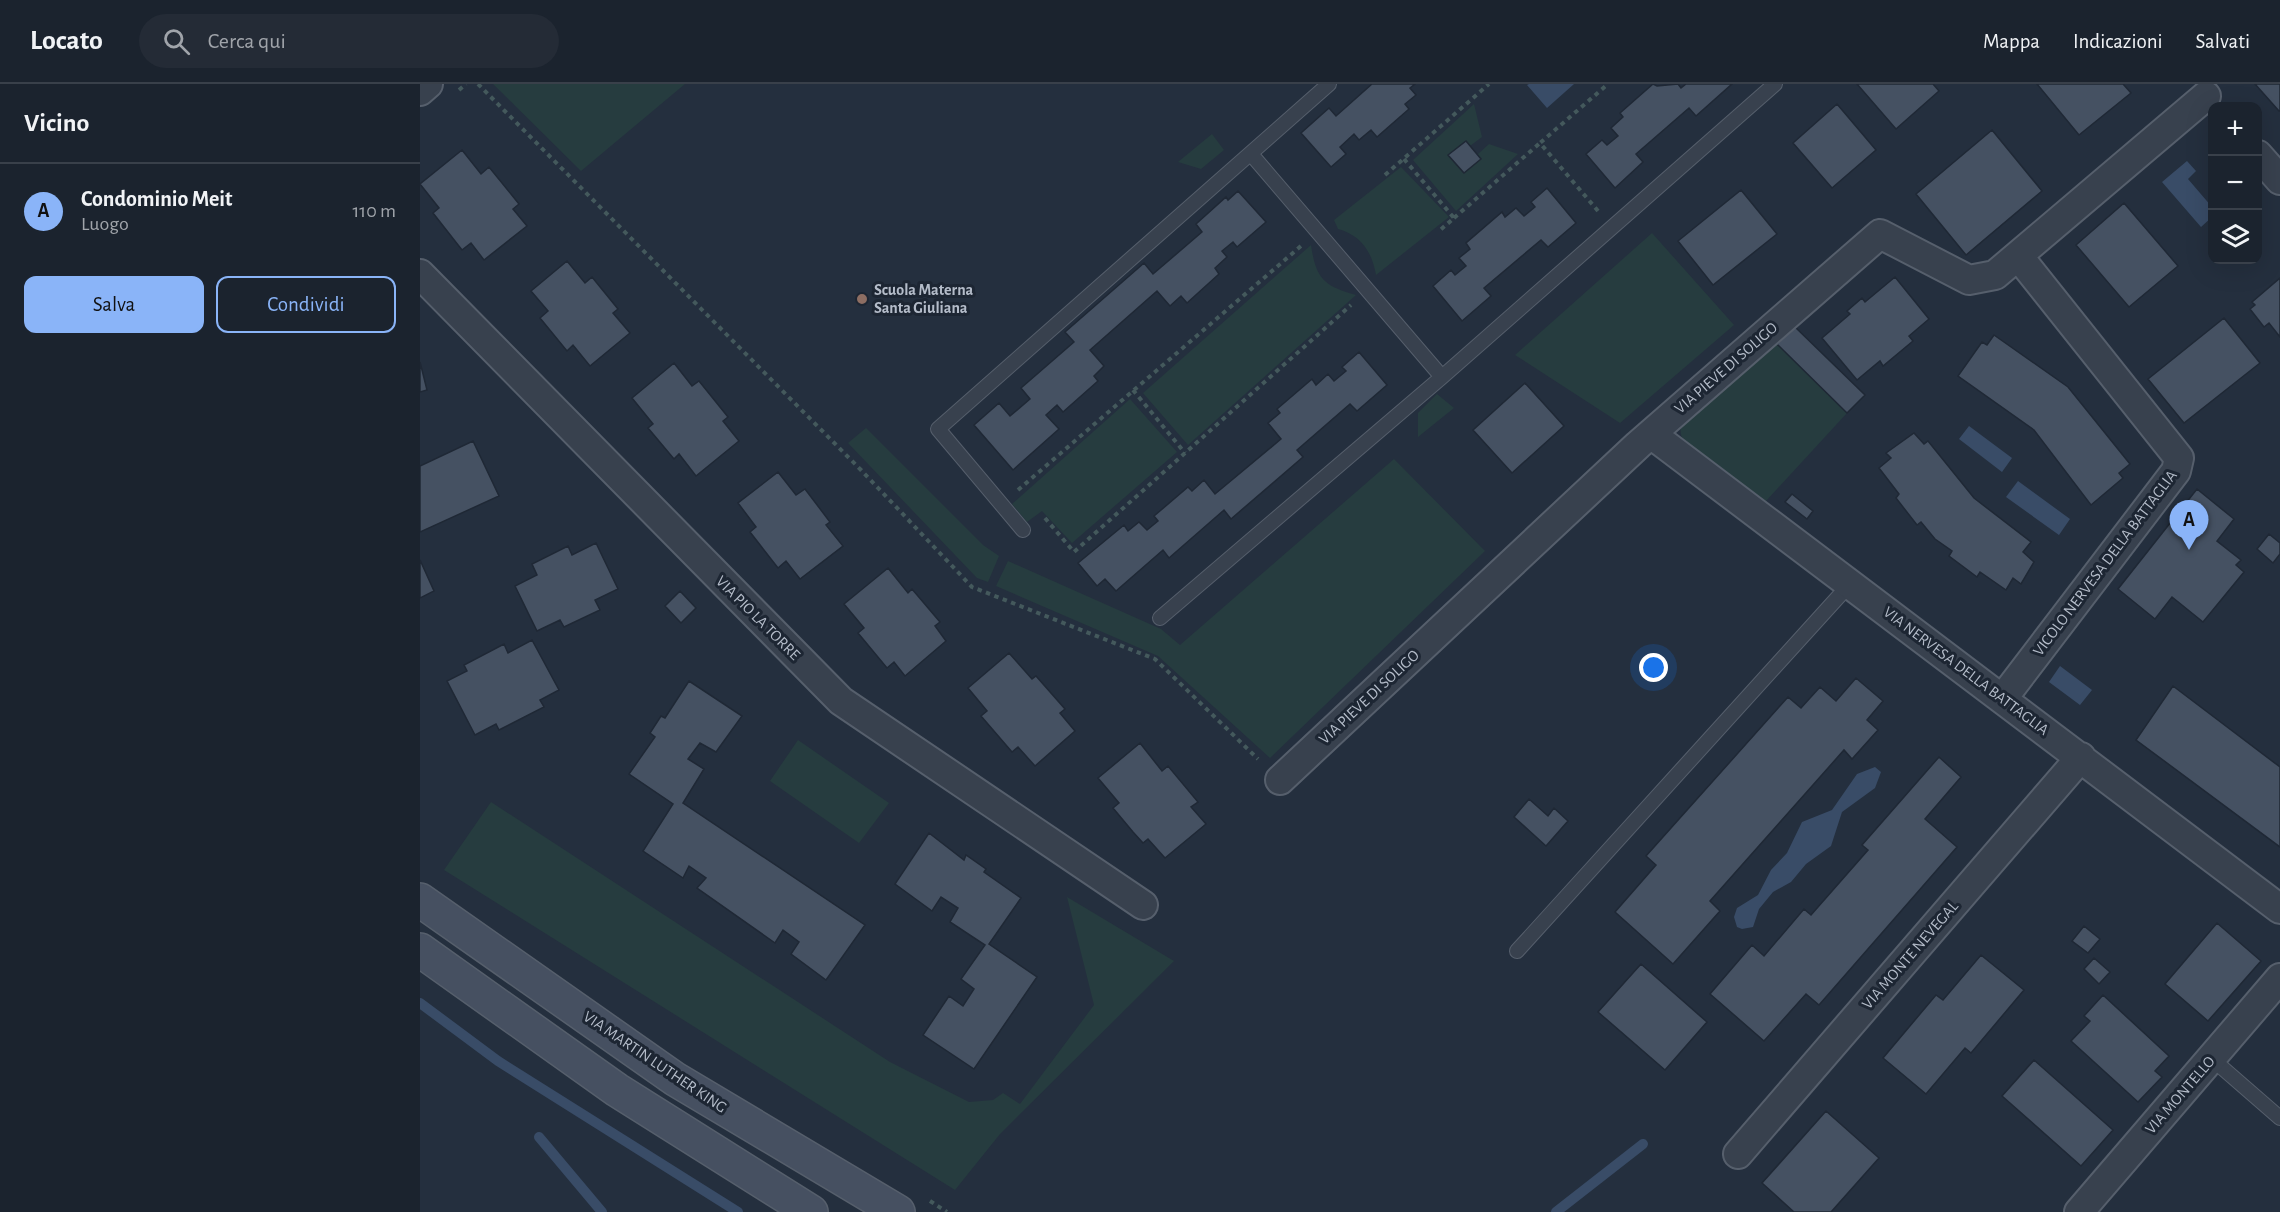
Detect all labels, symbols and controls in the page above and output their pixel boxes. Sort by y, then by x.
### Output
search box [139,14,559,68]
icon: search [160,25,193,58]
text: Locato [30,27,103,55]
text: Cerca qui [208,30,286,52]
text: Mappa [1983,31,2040,52]
text: Indicazioni [2073,31,2163,52]
text: Salvati [2196,31,2250,52]
map controls [2208,102,2262,264]
button: + [2208,102,2262,156]
text: Vicino [24,110,89,136]
button: − [2208,156,2262,210]
text: Condominio Meit [81,188,233,210]
text: A [38,201,50,221]
text: 110 m [352,201,396,221]
button: layers [2208,210,2262,264]
text: Luogo [81,214,129,234]
button: Salva [24,276,204,333]
button: Condividi [216,276,396,333]
place label: Scuola Materna Santa Giuliana [874,282,974,316]
marker: Scuola Materna Santa Giuliana [855,292,869,306]
street label: VIA PIEVE DI SOLIGO [1672,319,1780,417]
street label: VICOLO NERVESA DELLA BATTAGLIA [2030,467,2180,659]
pin: A [2170,500,2208,550]
street label: VIA PIO LA TORRE [713,573,803,663]
street label: VIA NERVESA DELLA BATTAGLIA [1880,604,2052,738]
street label: VIA PIEVE DI SOLIGO [1316,647,1422,747]
your location [1639,653,1668,682]
street label: VIA MONTE NEVEGAL [1859,898,1961,1012]
street label: VIA MARTIN LUTHER KING [580,1008,730,1116]
street label: VIA MONTELLO [2142,1053,2218,1137]

